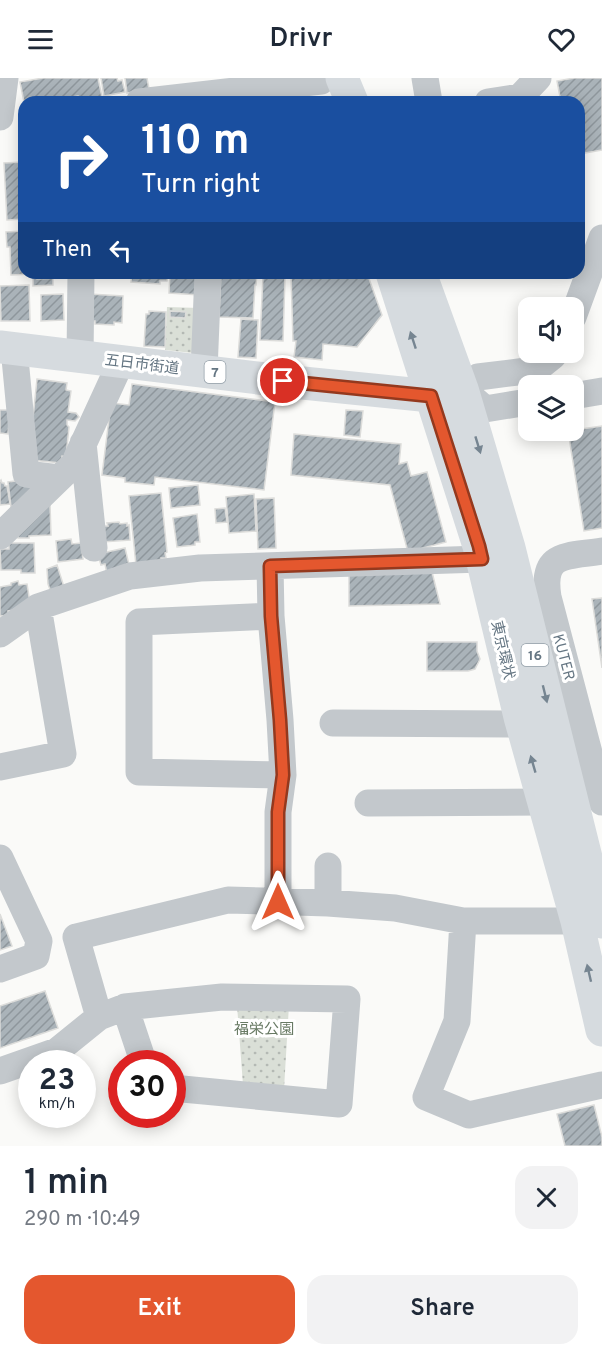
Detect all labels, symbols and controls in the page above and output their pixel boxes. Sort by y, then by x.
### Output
text: Drivr [269,22,333,56]
icon: menu [24,23,57,56]
icon: heart [545,23,578,56]
text: 110 m [141,116,250,169]
icon: right [42,120,120,198]
text: Turn right [141,168,260,202]
icon: left [104,234,137,267]
text: Then [42,237,92,264]
map controls [518,297,584,441]
button: sound [518,297,584,363]
one-way arrow [408,331,418,349]
street label: 五日市街道 [103,351,180,379]
pin [257,355,308,406]
road number: 7 [204,361,226,383]
icon: arrive [266,364,299,397]
button: layers [518,375,584,441]
one-way arrow [474,436,483,454]
street label: 東京環状 [486,619,519,682]
street label: KUTER [547,632,578,683]
road number: 16 [522,644,548,666]
one-way arrow [541,685,551,704]
one-way arrow [528,755,537,773]
position arrow [246,870,310,934]
one-way arrow [584,963,593,982]
park label: 福栄公園 [234,1021,294,1040]
speed limit sign: 30 [108,1050,186,1128]
text: 23 [39,1063,75,1100]
text: km/h [39,1095,75,1114]
text: 1 min [24,1161,109,1207]
button: close [515,1166,578,1229]
text: 290 m · 10:49 [24,1207,141,1233]
button: Exit [24,1275,295,1344]
button: Share [307,1275,578,1344]

